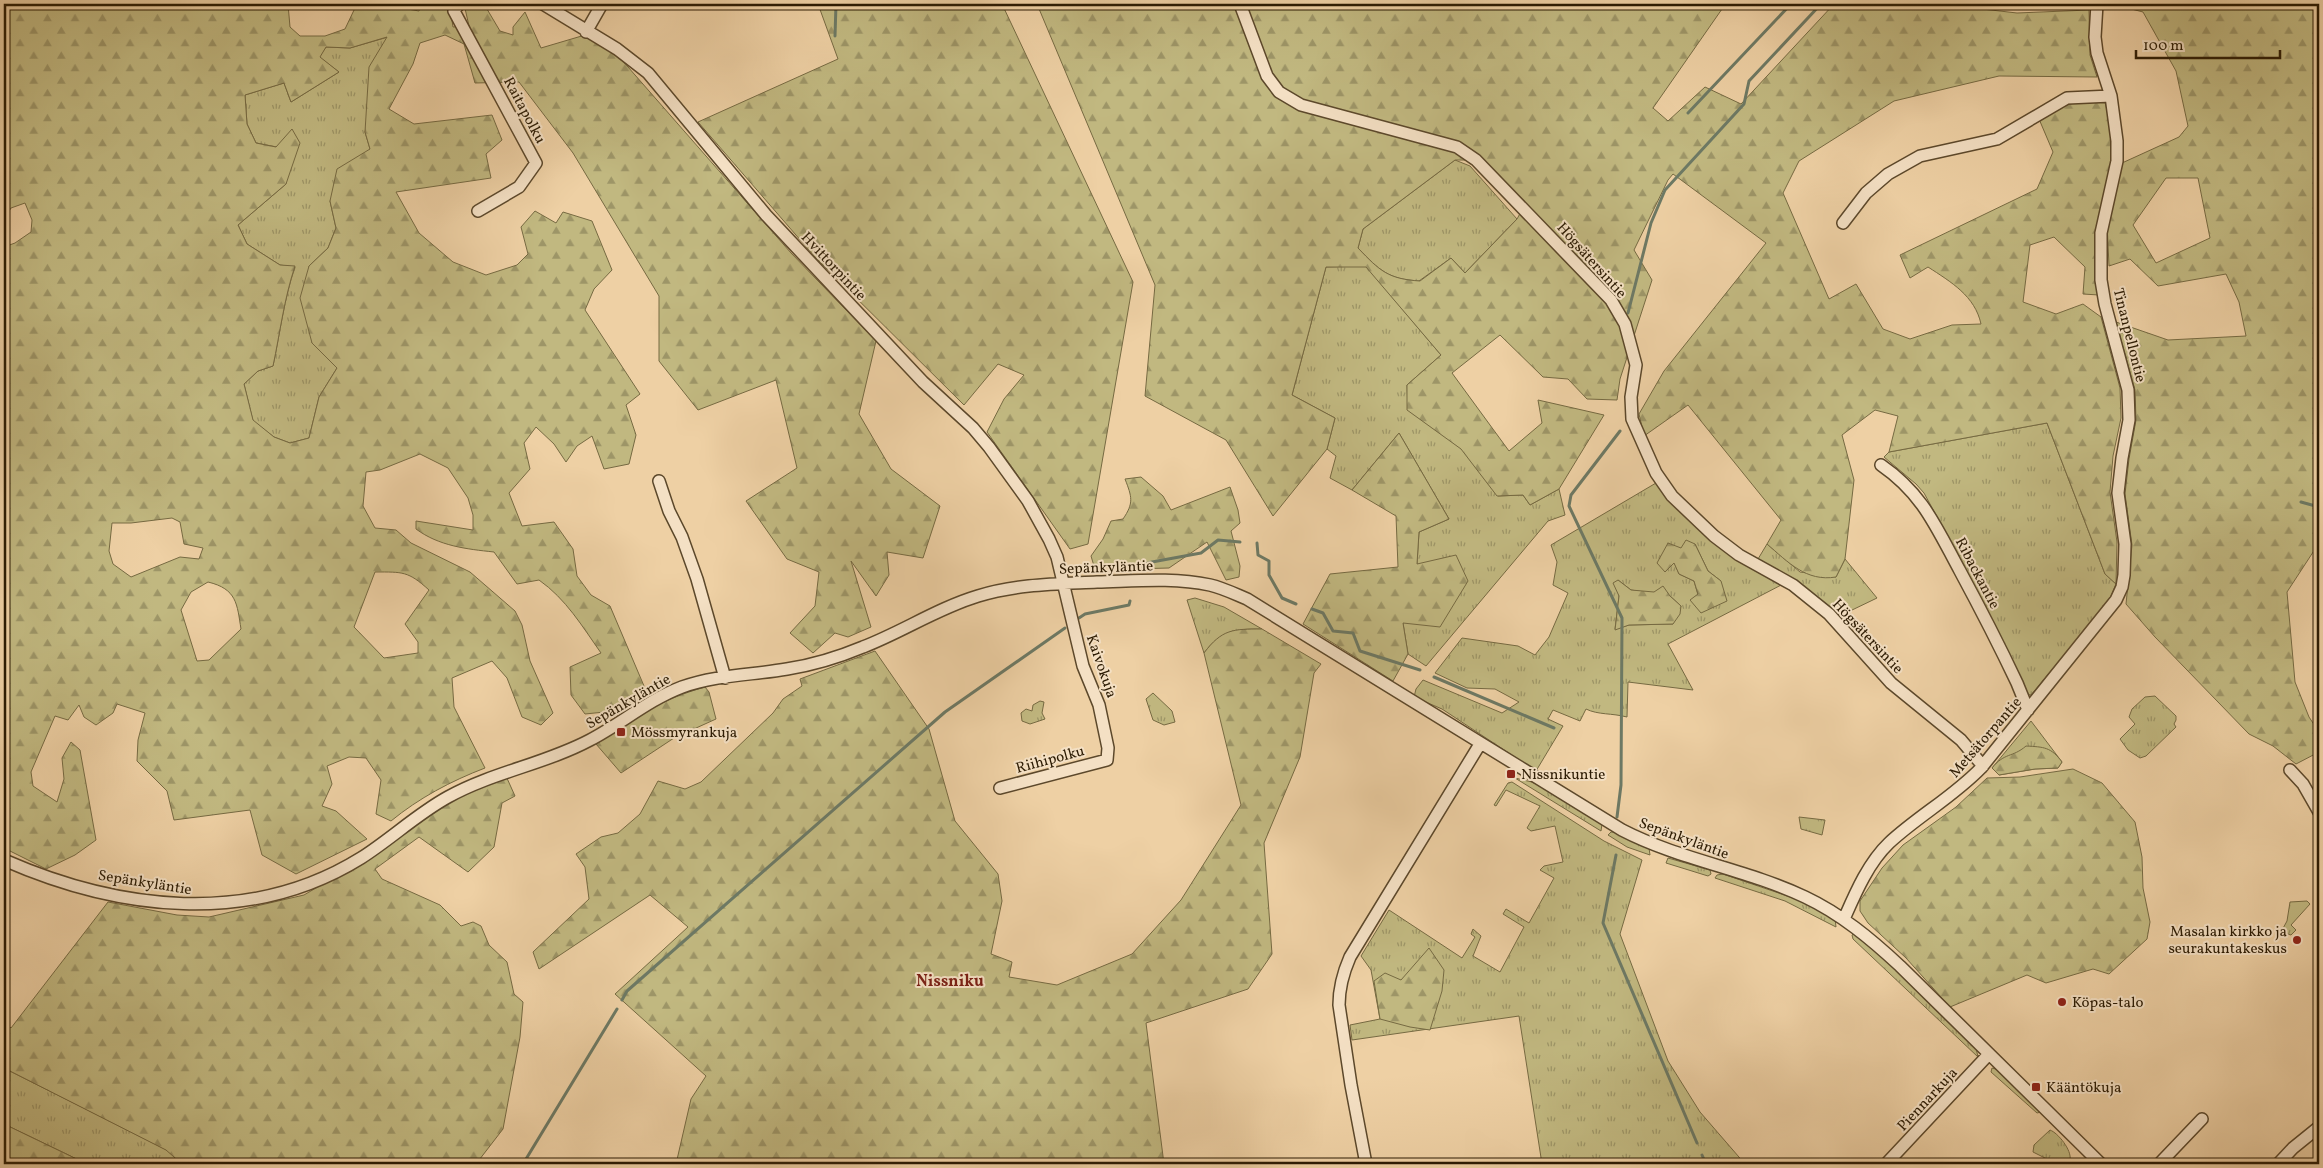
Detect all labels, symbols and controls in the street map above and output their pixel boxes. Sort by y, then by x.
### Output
scale bar [2136,28,2279,60]
text: 100 m [2143,36,2183,57]
street label: Raitapolku [497,74,550,148]
street label: Högsätersintie [1551,218,1631,304]
street label: Hvittorpintie [795,228,870,306]
street label: Tinanpellontie [2107,286,2150,385]
street label: Ribackantie [1949,534,2004,613]
street label: Sepänkyläntie [1058,556,1154,581]
street label: Högsätersintie [1827,595,1907,679]
street label: Kaivokuja [1080,632,1121,701]
street label: Sepänkyläntie [583,670,675,735]
street label: Metsätorpantie [1945,693,2027,783]
place label: Mössmyrankuja [631,723,737,744]
marker: Mössmyrankuja [615,726,627,738]
street label: Riihipolku [1014,741,1087,780]
place label: Nissnikuntie [1521,765,1605,786]
marker: Nissnikuntie [1505,768,1517,780]
street label: Sepänkyläntie [1635,813,1731,865]
street label: Sepänkyläntie [96,866,193,901]
place label: Masalan kirkko ja seurakuntakeskus [2168,922,2287,960]
marker: Masalan kirkko ja seurakuntakeskus [2291,934,2303,946]
district label: Nissniku [916,971,984,993]
place label: Köpas-talo [2072,993,2144,1014]
marker: Köpas-talo [2056,996,2068,1008]
street label: Piennarkuja [1893,1063,1963,1137]
place label: Kääntökuja [2046,1078,2121,1099]
marker: Kääntökuja [2030,1081,2042,1093]

